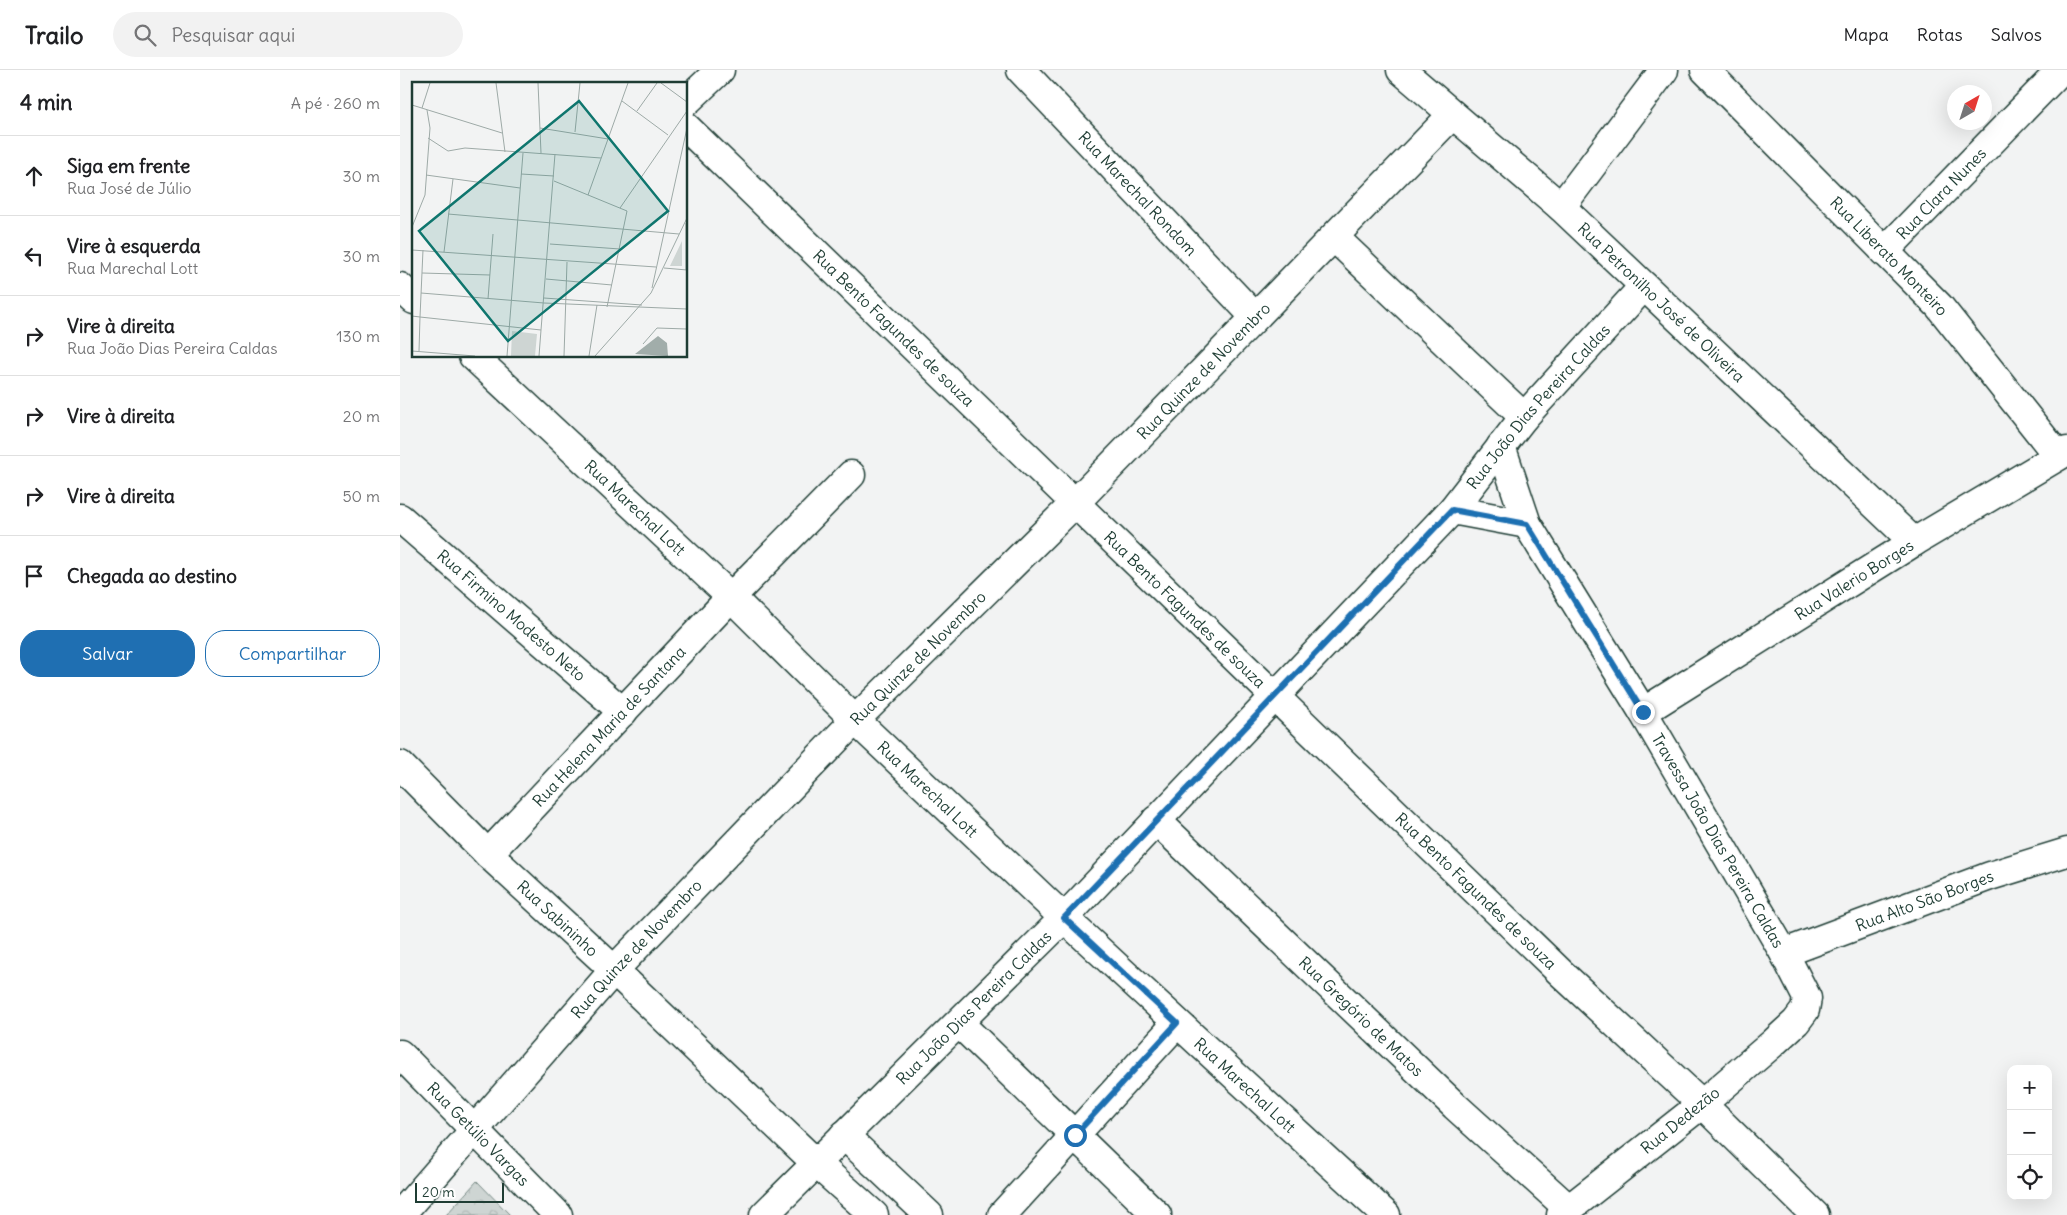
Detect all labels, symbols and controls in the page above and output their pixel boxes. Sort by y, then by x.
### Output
search box [113,12,463,57]
text: Trailo [25,20,83,50]
icon: search [131,21,159,49]
text: Pesquisar aqui [171,23,295,47]
text: Mapa [1844,23,1889,46]
text: Rotas [1917,23,1963,46]
text: Salvos [1991,23,2042,46]
inset map [412,82,688,358]
north arrow [1947,85,1992,130]
text: 4 min [20,89,72,116]
text: A pé · 260 m [291,93,380,113]
street label: Rua Marechal Rondom [1074,127,1201,260]
street label: Rua Clara Nunes [1892,143,1990,243]
text: Siga em frente [67,154,190,178]
icon: ahead [20,162,48,190]
text: 30 m [343,166,380,186]
text: Rua José de Júlio [67,178,191,198]
street label: Rua Liberato Monteiro [1826,192,1953,320]
street label: Rua Petronilho José de Oliveira [1574,218,1749,386]
text: Vire à esquerda [67,234,201,258]
icon: left [20,242,48,270]
street label: Rua Bento Fagundes de souza [809,245,979,410]
text: 30 m [343,246,380,266]
text: Rua Marechal Lott [67,258,198,278]
street label: Rua Quinze de Novembro [1133,298,1274,443]
text: Vire à direita [67,314,175,338]
street label: Rua João Dias Pereira Caldas [1462,320,1614,493]
icon: right [20,322,48,350]
text: 130 m [336,326,380,346]
text: Rua João Dias Pereira Caldas [67,338,278,358]
icon: right [20,402,48,430]
text: Vire à direita [67,404,175,428]
text: 20 m [343,406,380,426]
street label: Rua Marechal Lott [580,455,690,560]
icon: right [20,482,48,510]
text: Vire à direita [67,484,175,508]
text: 50 m [342,486,380,506]
street label: Rua Bento Fagundes de souza [1100,527,1270,692]
street label: Rua Valerio Borges [1791,535,1917,624]
street label: Rua Firmino Modesto Neto [433,545,590,685]
icon: arrive [20,562,48,590]
text: Chegada ao destino [67,564,237,588]
street label: Rua Quinze de Novembro [846,587,990,729]
button: Salvar [20,630,195,677]
button: Compartilhar [205,630,380,677]
street label: Rua Helena Maria de Santana [528,642,690,811]
route end [1632,701,1655,724]
street label: Travessa João Dias Pereira Caldas [1648,730,1789,951]
street label: Rua Marechal Lott [873,737,983,842]
street label: Rua Bento Fagundes de souza [1391,808,1561,973]
street label: Rua Alto São Borges [1853,866,1996,935]
street label: Rua Quinze de Novembro [567,875,706,1022]
street label: Rua Sabininho [513,876,602,961]
street label: Rua João Dias Pereira Caldas [892,926,1056,1089]
street label: Rua Gregório de Matos [1295,952,1428,1081]
street label: Rua Marechal Lott [1190,1033,1301,1137]
map controls [2007,1065,2052,1200]
button: + [2007,1065,2052,1110]
street label: Rua Getúlio Vargas [423,1078,534,1190]
street label: Rua Dedezão [1636,1082,1724,1158]
button: − [2007,1110,2052,1155]
route start [1064,1124,1087,1147]
button: locate [2007,1155,2052,1200]
scale bar [415,1180,504,1203]
text: 20 m [422,1183,455,1201]

